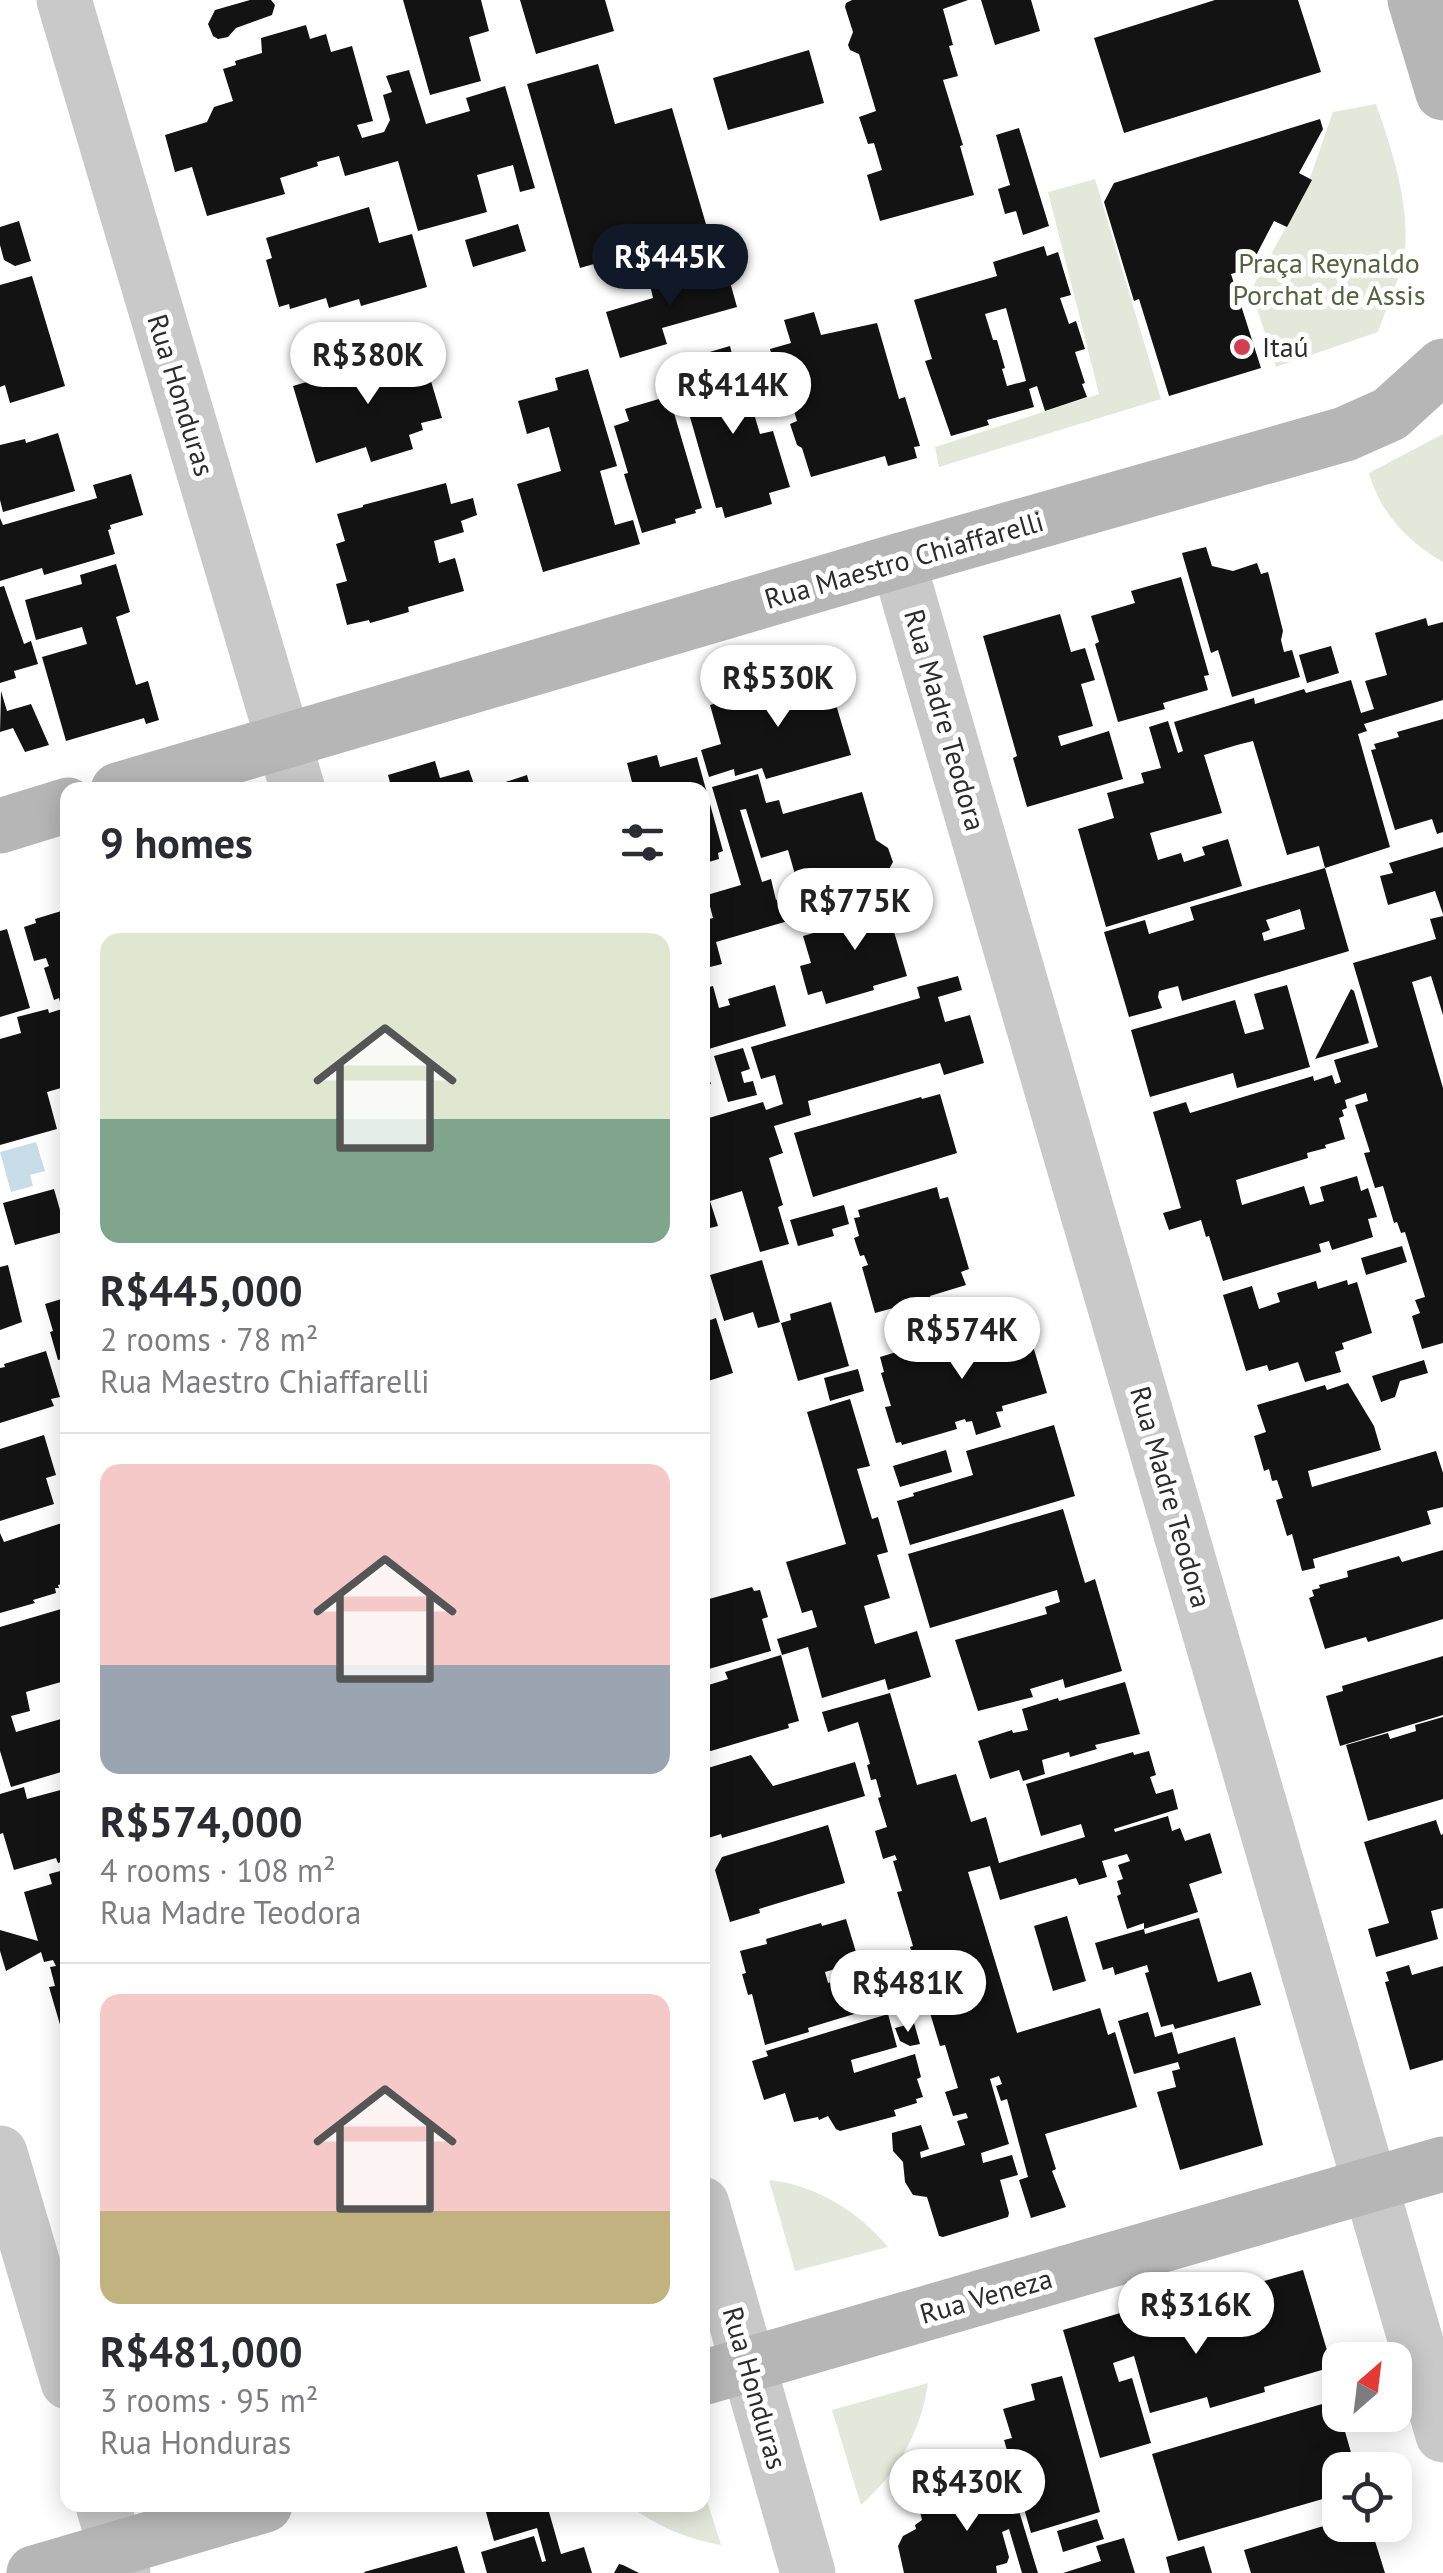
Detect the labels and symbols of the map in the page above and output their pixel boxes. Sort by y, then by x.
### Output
pin: R$445K [589,224,751,309]
park label: Praça Reynaldo Porchat de Assis [1232,244,1426,313]
street label: Rua Honduras [139,309,224,480]
pin: R$380K [287,322,449,407]
place label: Itaú [1262,328,1309,365]
marker: Itaú [1231,336,1253,358]
pin: R$414K [652,352,814,437]
street label: Rua Maestro Chiaffarelli [760,502,1048,617]
street label: Rua Madre Teodora [896,605,995,835]
pin: R$530K [697,645,859,730]
pin: R$775K [774,868,936,953]
pin: R$574K [881,1297,1043,1382]
street label: Rua Madre Teodora [1122,1382,1221,1612]
pin: R$481K [827,1950,989,2035]
street label: Rua Veneza [915,2259,1056,2332]
pin: R$316K [1115,2272,1277,2357]
street label: Rua Honduras [715,2302,796,2473]
north arrow [1322,2342,1412,2432]
pin: R$430K [886,2449,1048,2534]

